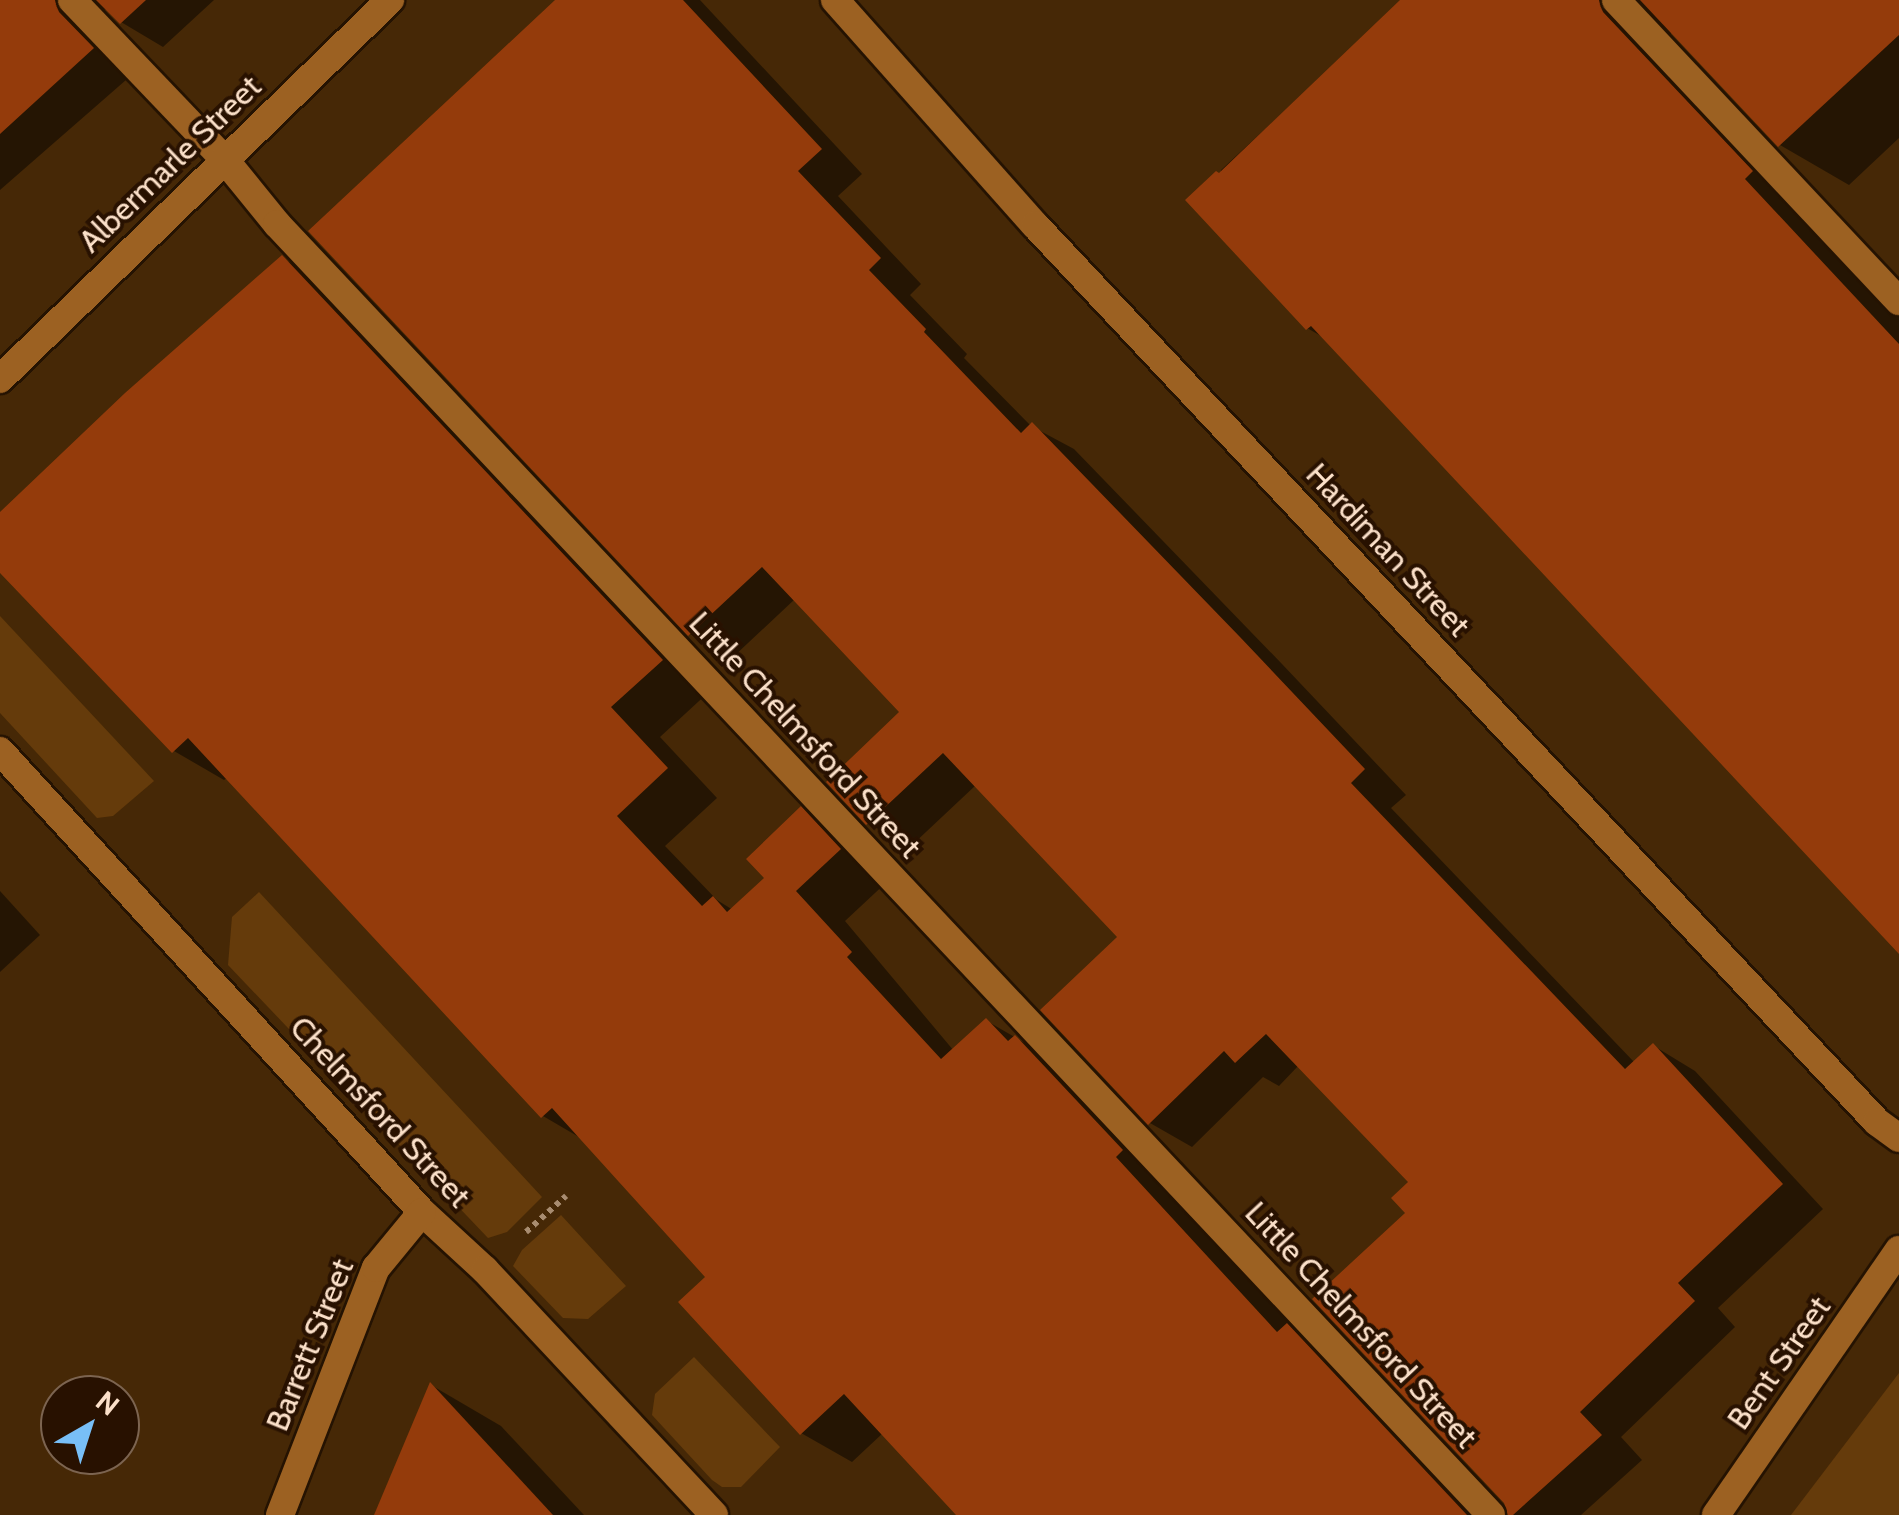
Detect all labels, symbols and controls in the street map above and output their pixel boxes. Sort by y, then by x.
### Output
street label: Albermarle Street [71,68,269,260]
street label: Hardiman Street [1298,455,1478,645]
street label: Little Chelmsford Street [681,604,929,866]
street label: Chelmsford Street [282,1009,478,1215]
street label: Little Chelmsford Street [1237,1194,1485,1456]
street label: Barrett Street [258,1254,362,1436]
street label: Bent Street [1719,1289,1839,1437]
north arrow [40,1375,140,1475]
text: N [89,1384,126,1423]

